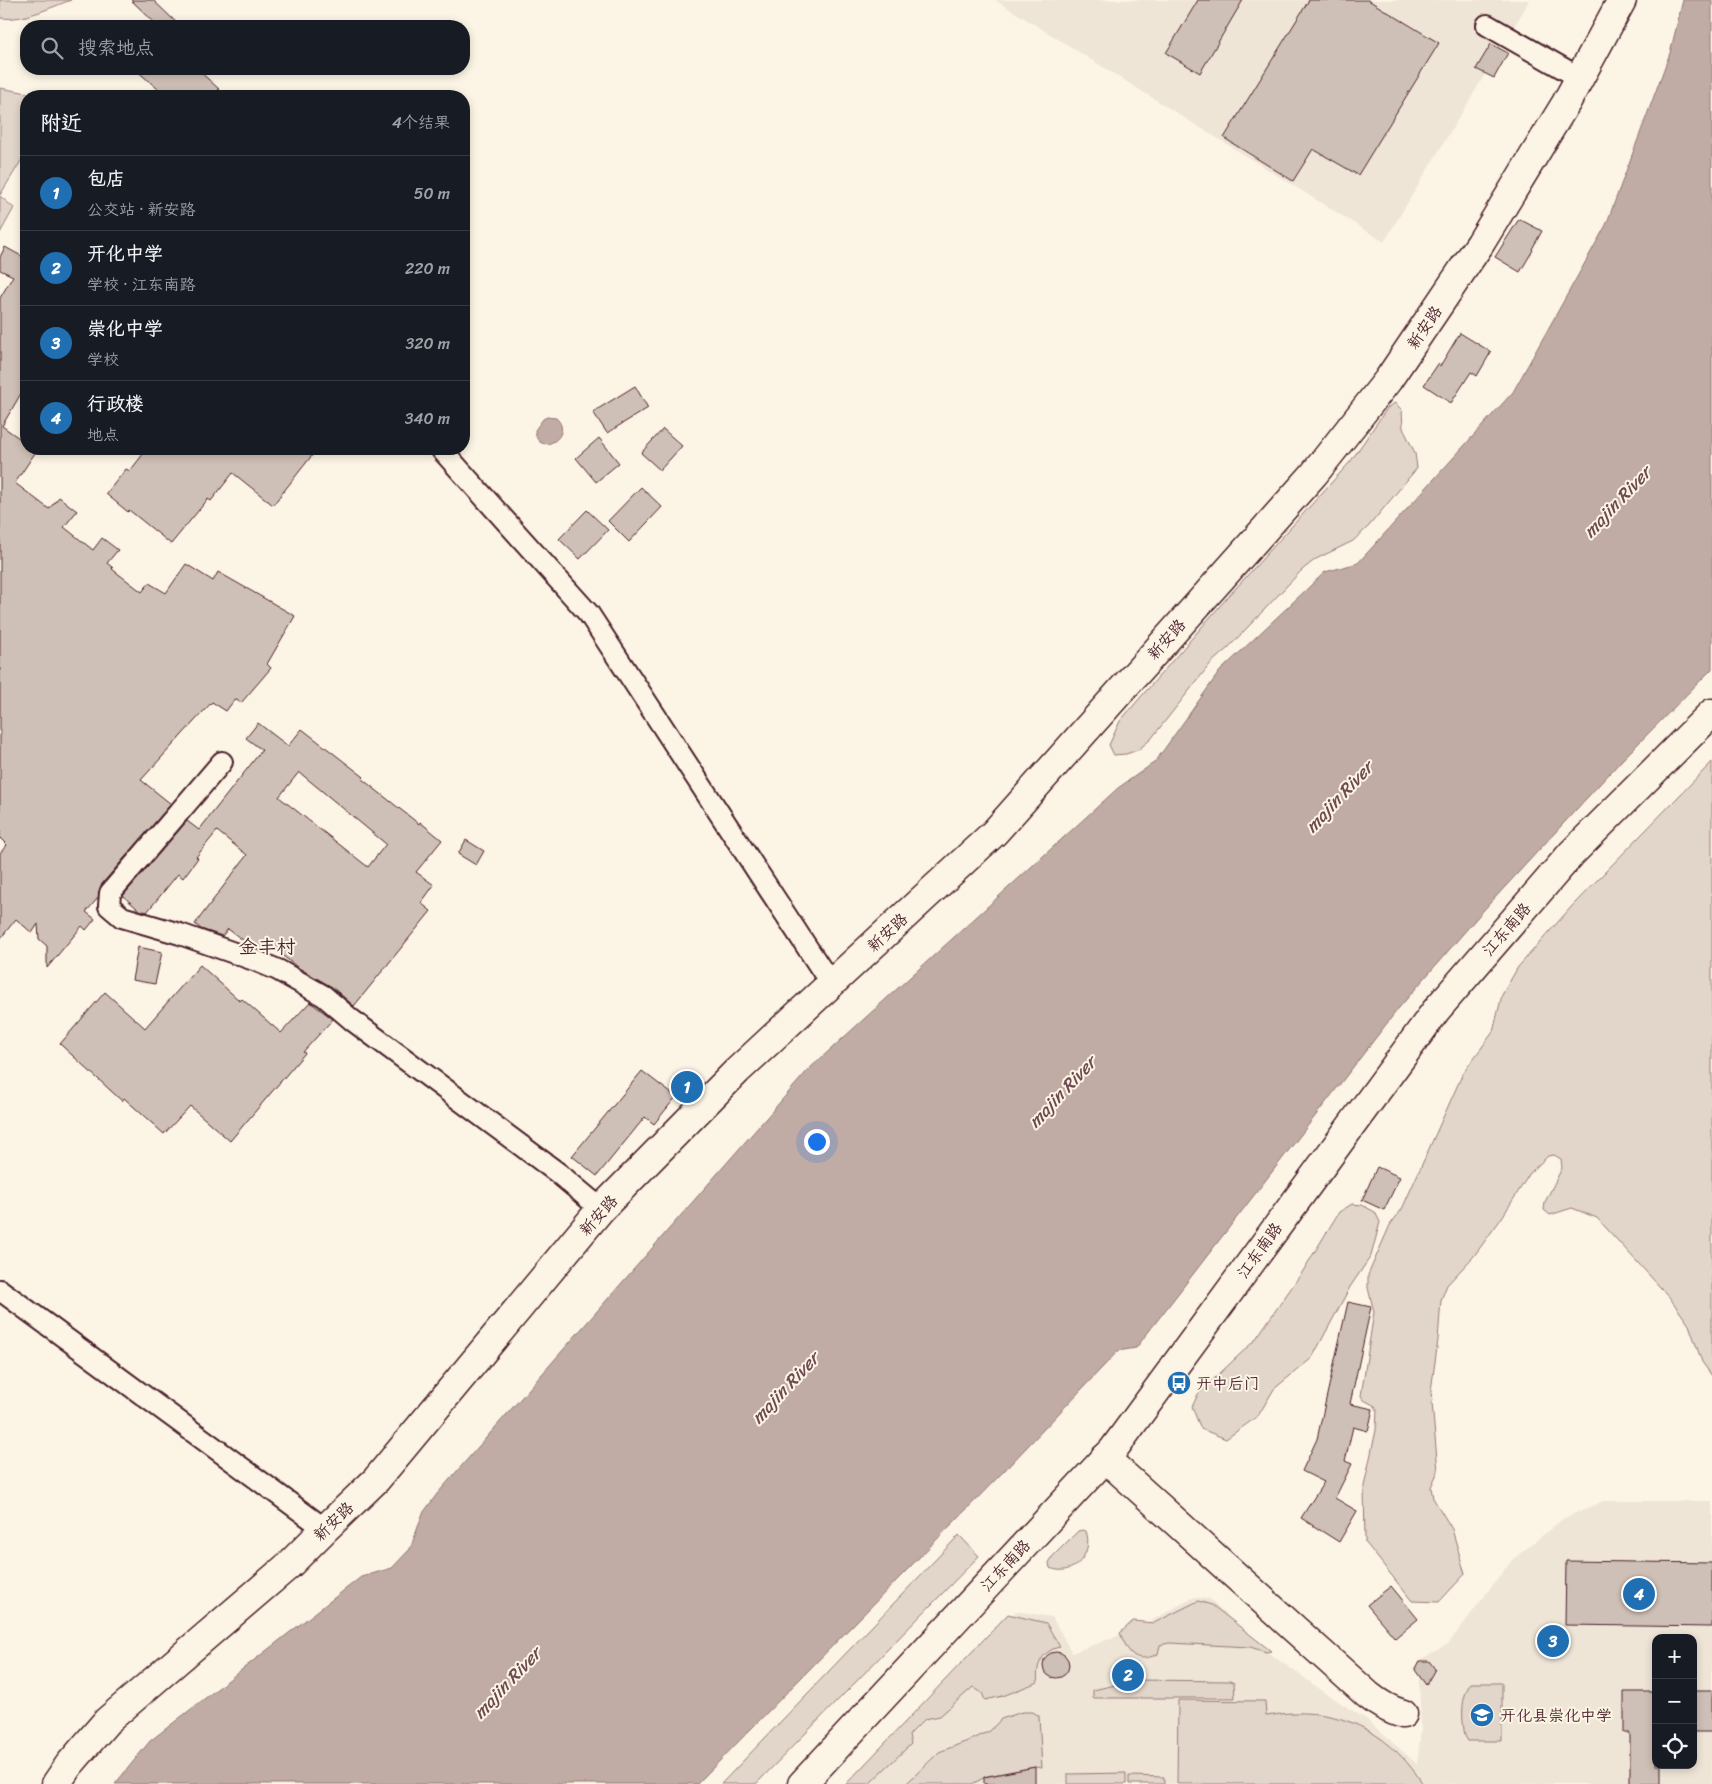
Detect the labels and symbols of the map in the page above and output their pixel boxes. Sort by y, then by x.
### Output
street label: 新安路 [1399,299,1450,355]
water label: majin River [1575,456,1662,545]
street label: 新安路 [1140,612,1193,667]
water label: majin River [1297,751,1384,840]
street label: 江东南路 [1474,896,1538,963]
street label: 新安路 [860,905,915,959]
district label: 金丰村 [238,930,296,963]
water label: majin River [1020,1046,1107,1135]
pin: 1 [671,1068,703,1106]
your location [804,1129,830,1155]
street label: 新安路 [572,1188,625,1243]
street label: 江东南路 [1229,1216,1290,1285]
water label: majin River [743,1342,830,1431]
place label: 开中后门 [1196,1369,1260,1398]
bus stop icon: 开中后门 [1166,1370,1192,1396]
street label: 新安路 [306,1494,361,1548]
street label: 江东南路 [973,1532,1038,1599]
pin: 4 [1623,1575,1655,1613]
pin: 3 [1537,1622,1569,1660]
water label: majin River [465,1637,552,1726]
pin: 2 [1112,1656,1144,1694]
place label: 开化县崇化中学 [1500,1701,1612,1730]
school or university icon: 开化县崇化中学 [1469,1702,1495,1728]

